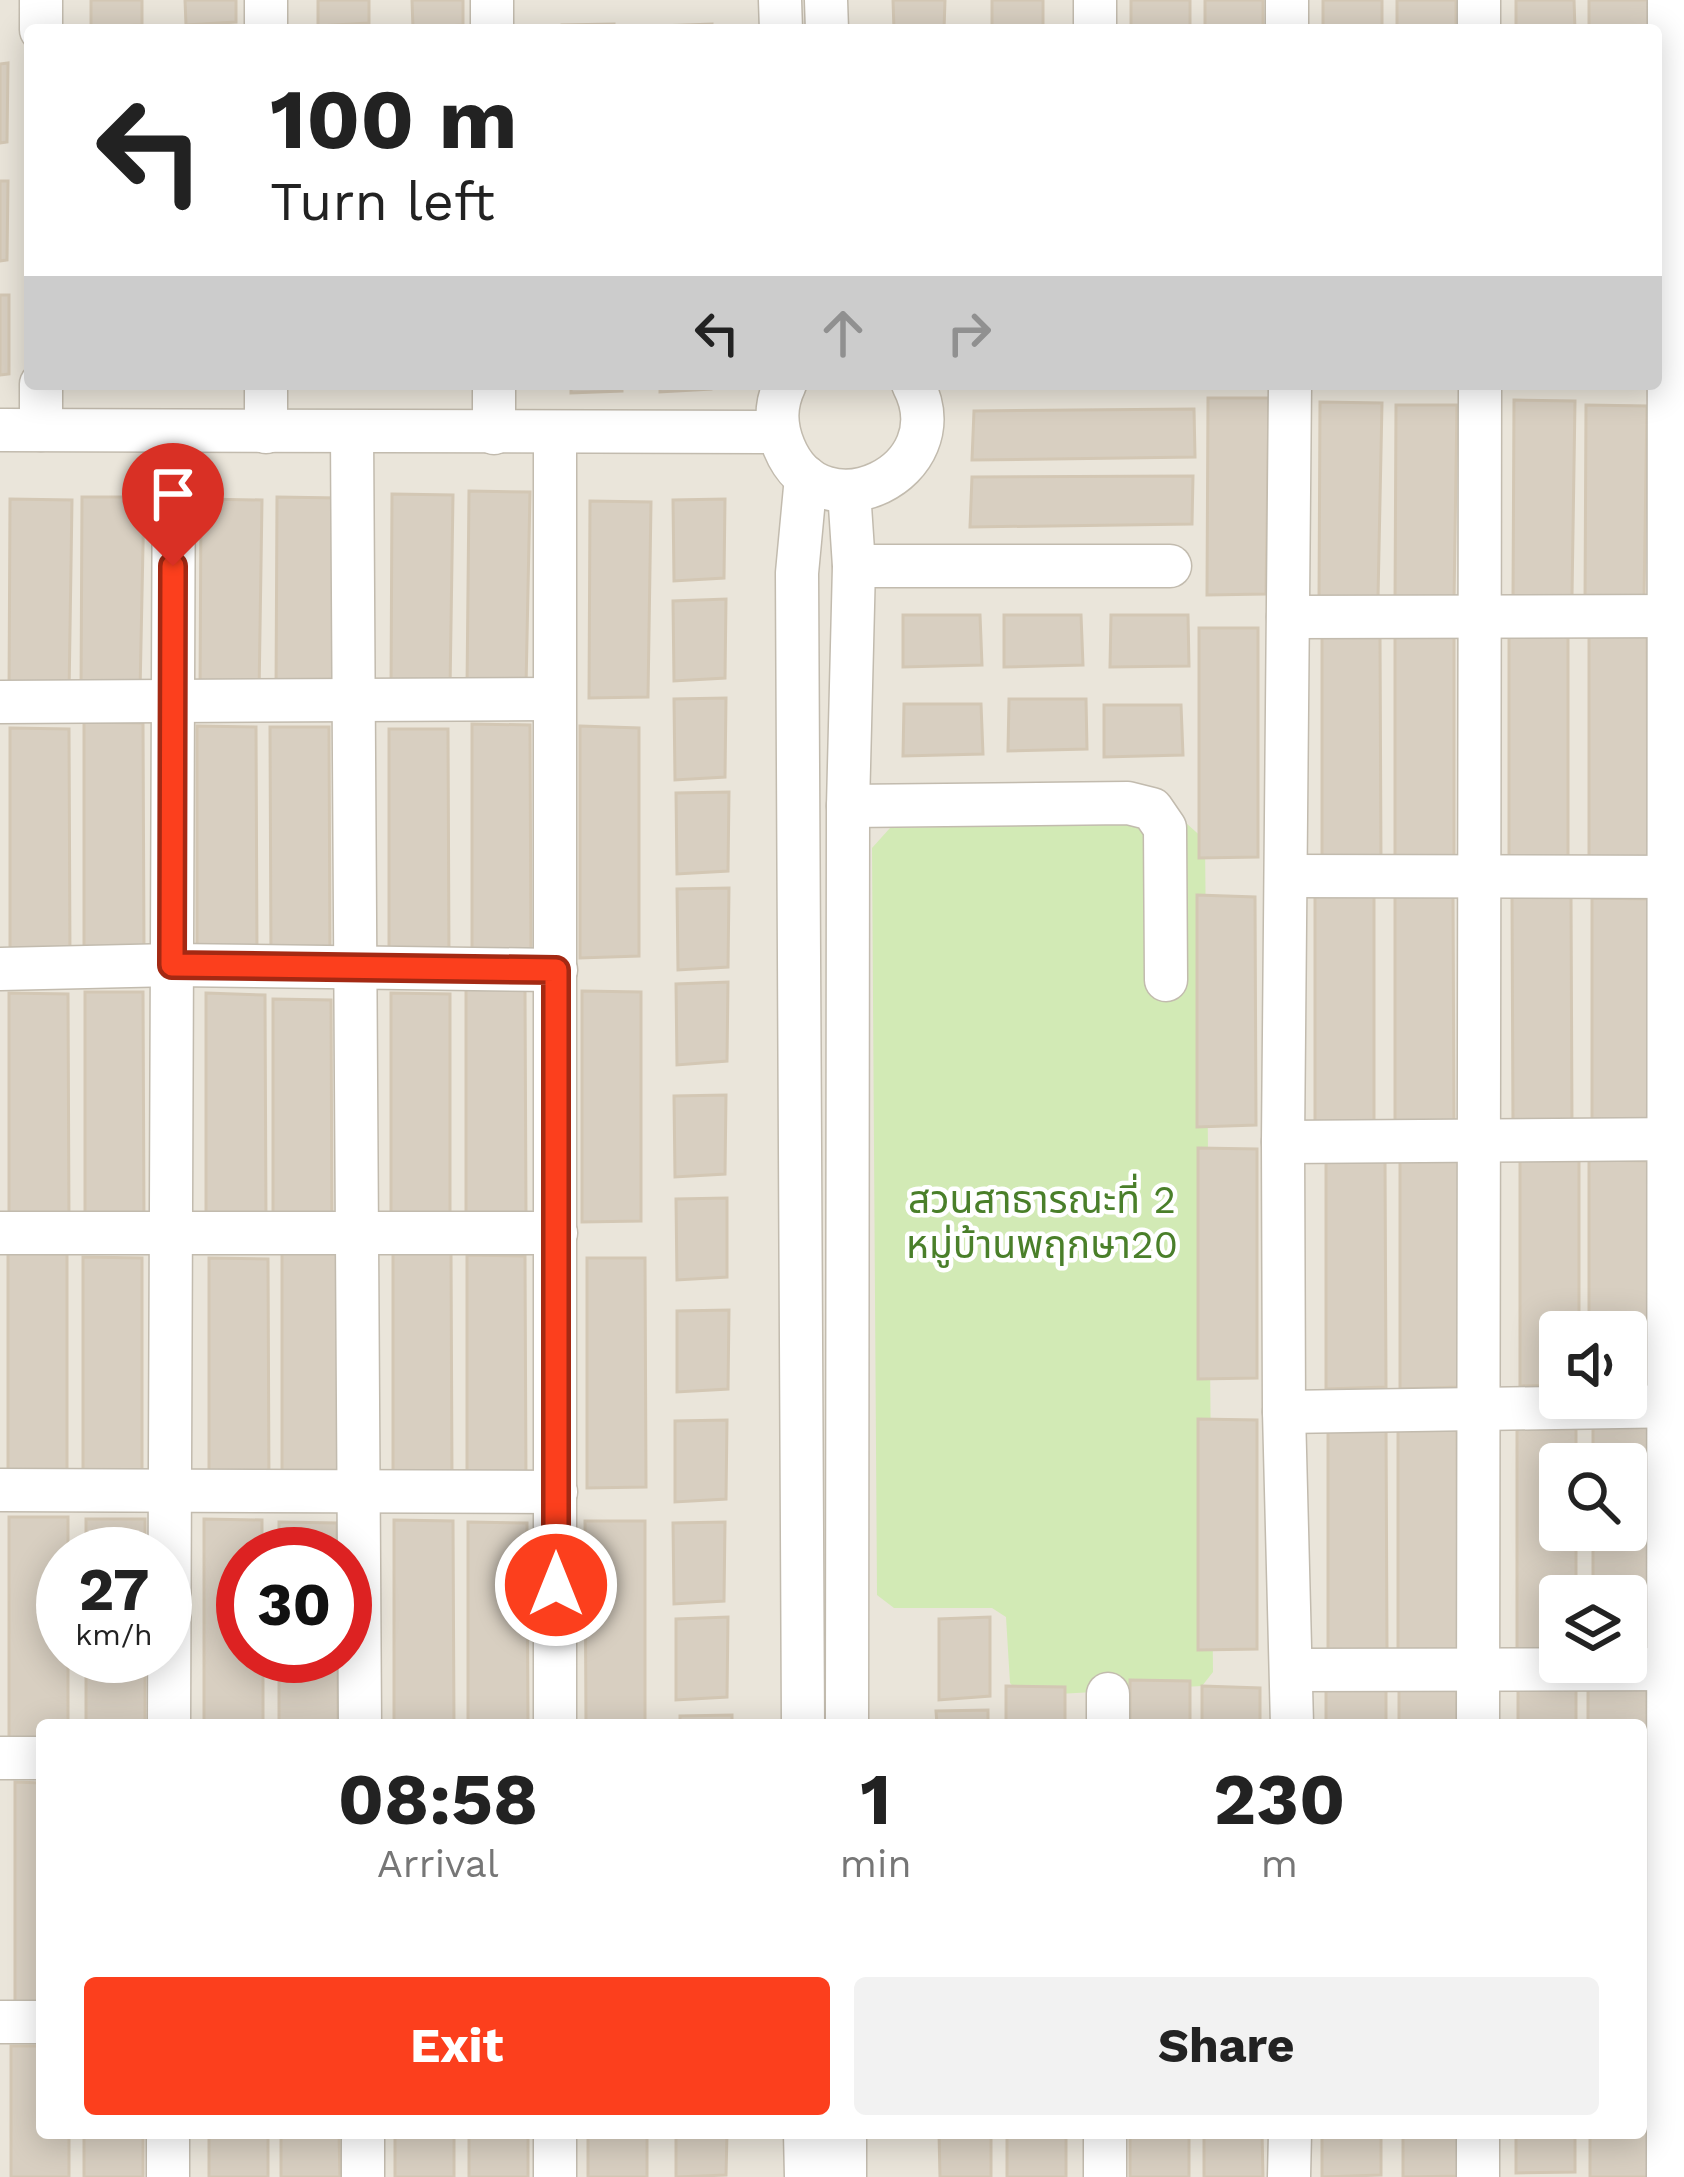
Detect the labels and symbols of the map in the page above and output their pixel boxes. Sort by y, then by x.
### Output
pin [122,443,224,566]
park label: สวนสาธารณะที่ 2 หมู่บ้านพฤกษา20 [906,1173,1178,1268]
position arrow [493,1522,619,1648]
speed limit sign: 30 [216,1527,372,1683]

